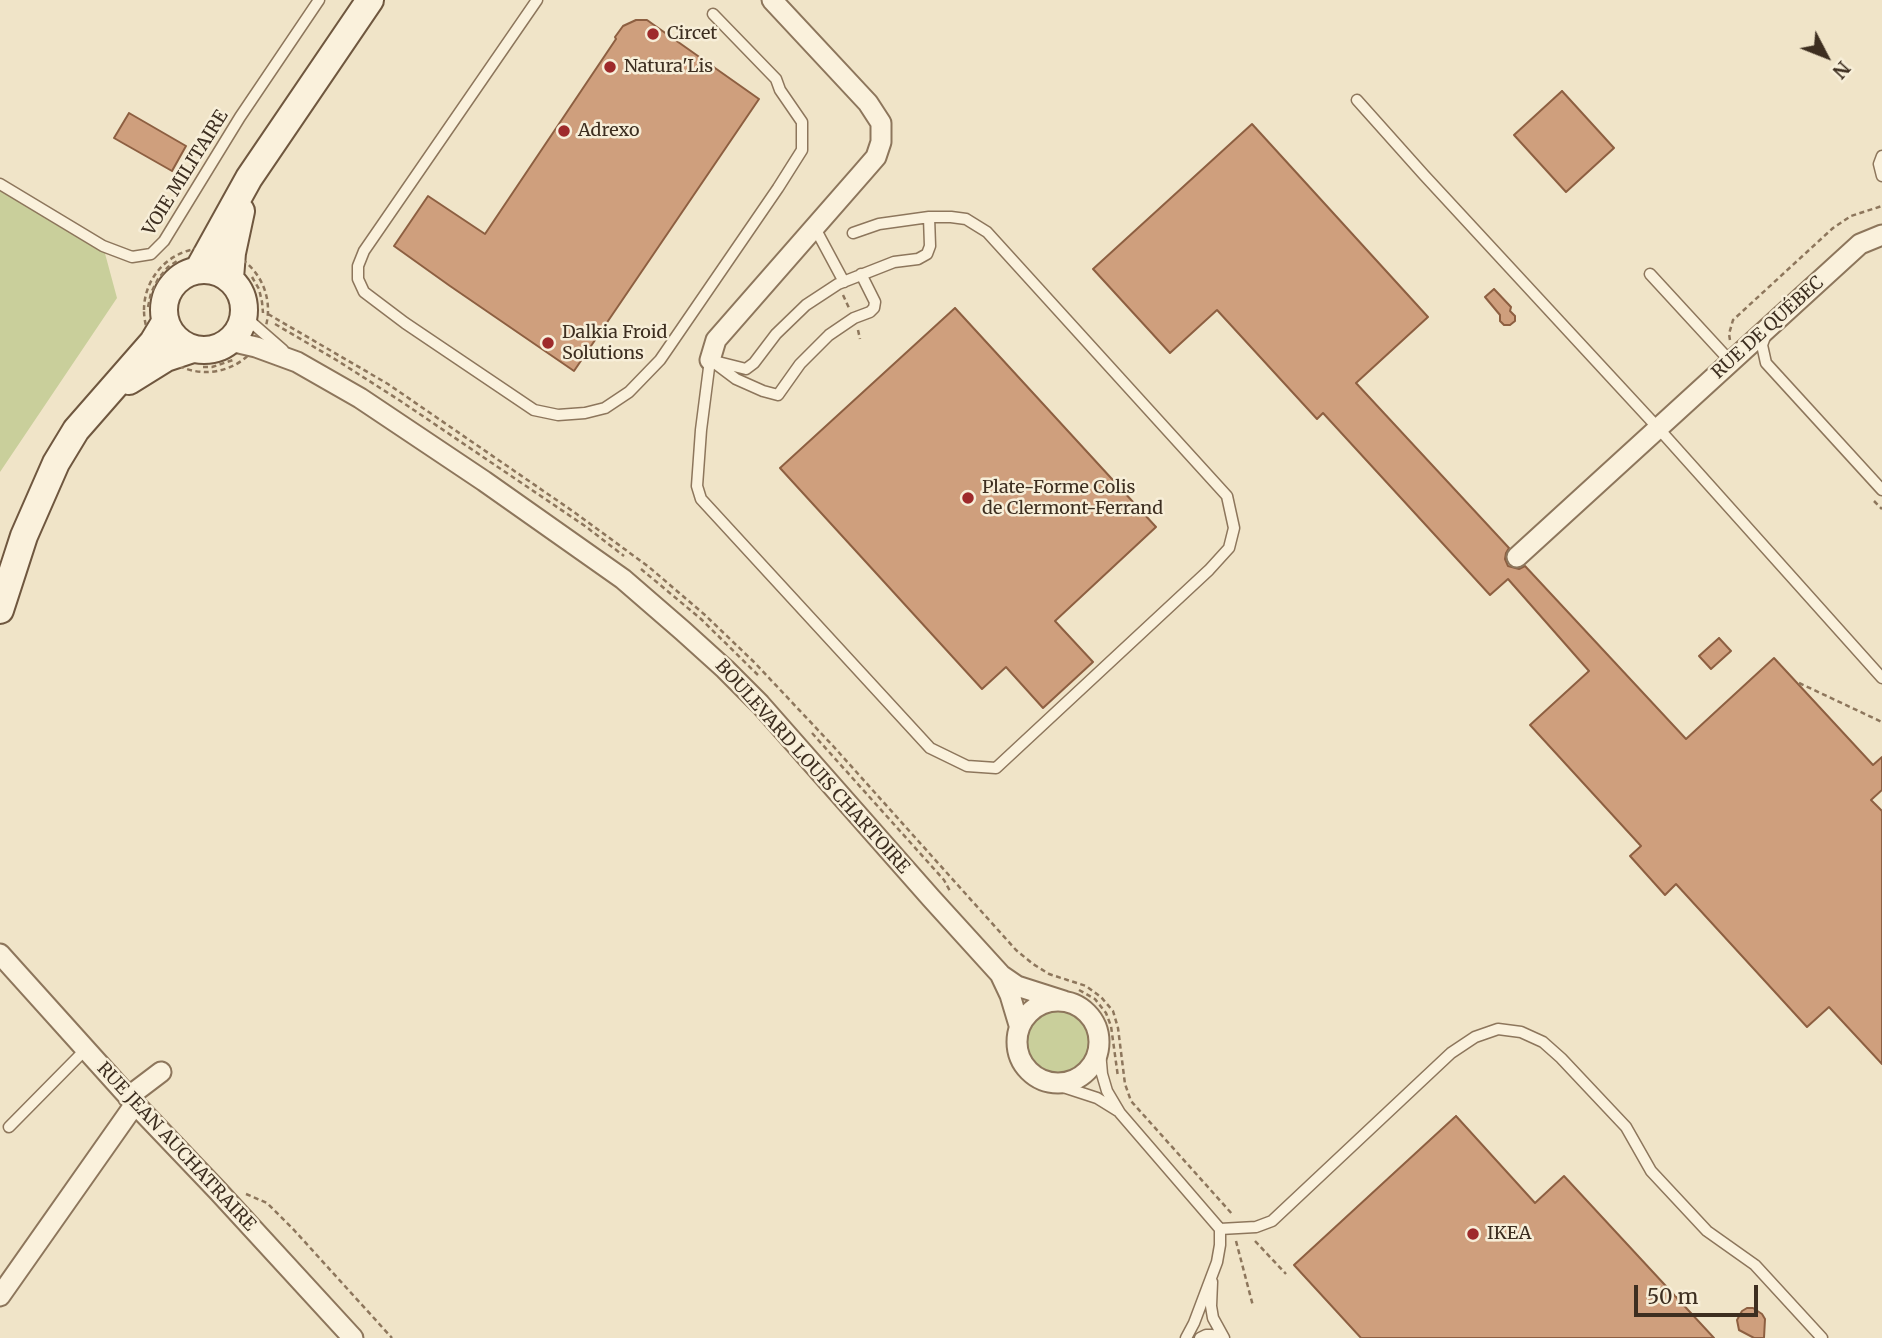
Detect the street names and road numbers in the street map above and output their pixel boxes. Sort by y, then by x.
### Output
street label: VOIE MILITAIRE [139,106,233,240]
street label: RUE DE QUÉBEC [1708,272,1828,384]
street label: BOULEVARD LOUIS CHARTOIRE [710,656,914,878]
street label: RUE JEAN AUCHATRAIRE [92,1058,260,1236]

